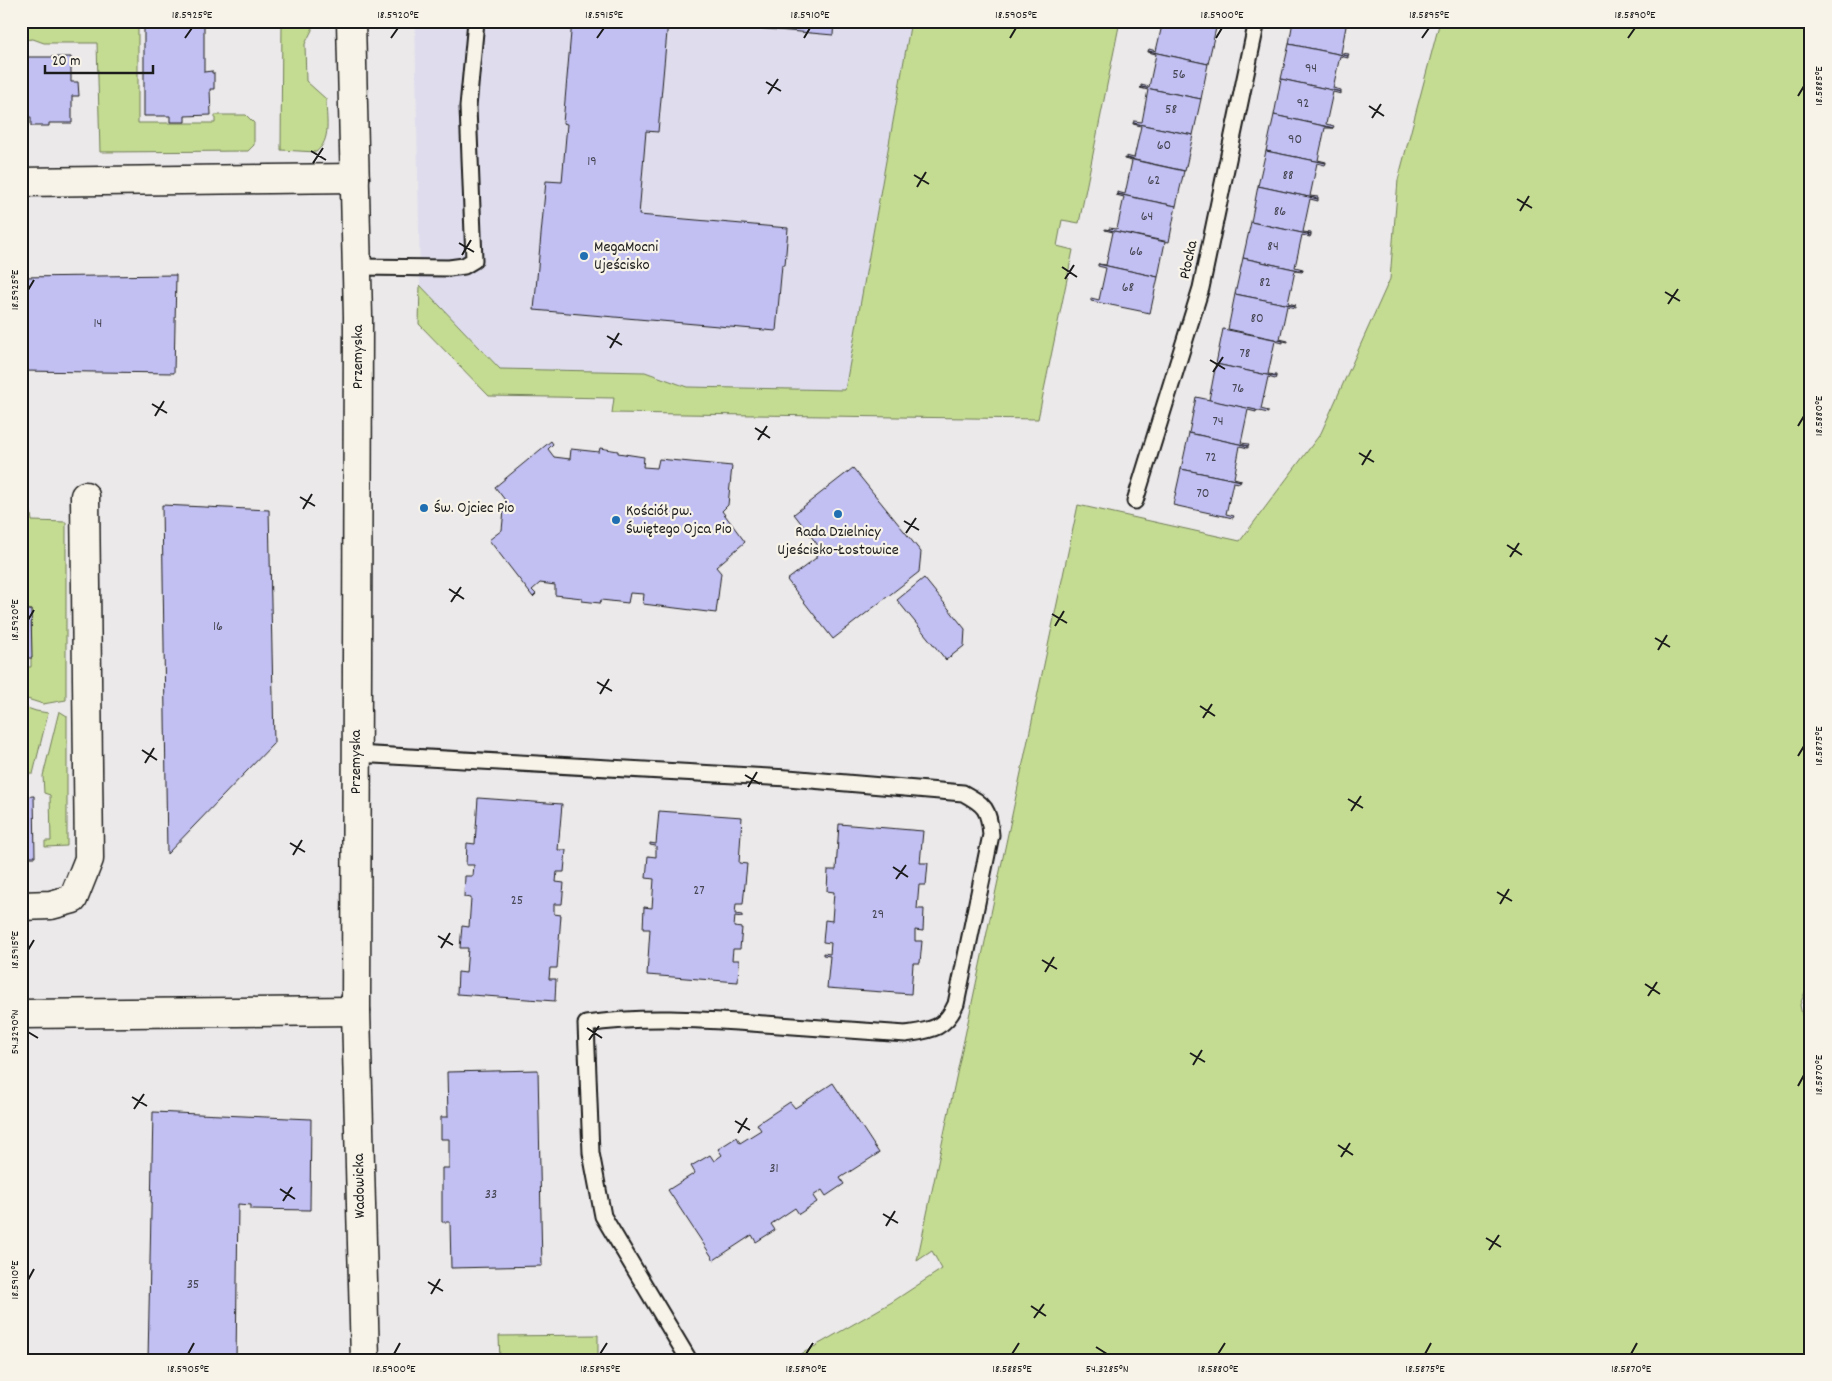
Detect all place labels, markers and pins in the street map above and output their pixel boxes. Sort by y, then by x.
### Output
place label: MegaMocni Ujeścisko [594,236,658,277]
marker: MegaMocni Ujeścisko [578,250,590,262]
place label: Św. Ojciec Pio [434,497,514,520]
place label: Kościół pw. Świętego Ojca Pio [626,500,732,541]
marker: Św. Ojciec Pio [418,502,430,514]
marker: Rada Dzielnicy Ujeścisko-Łostowice [832,508,844,520]
marker: Kościół pw. Świętego Ojca Pio [610,514,622,526]
place label: Rada Dzielnicy Ujeścisko-Łostowice [777,521,899,562]

